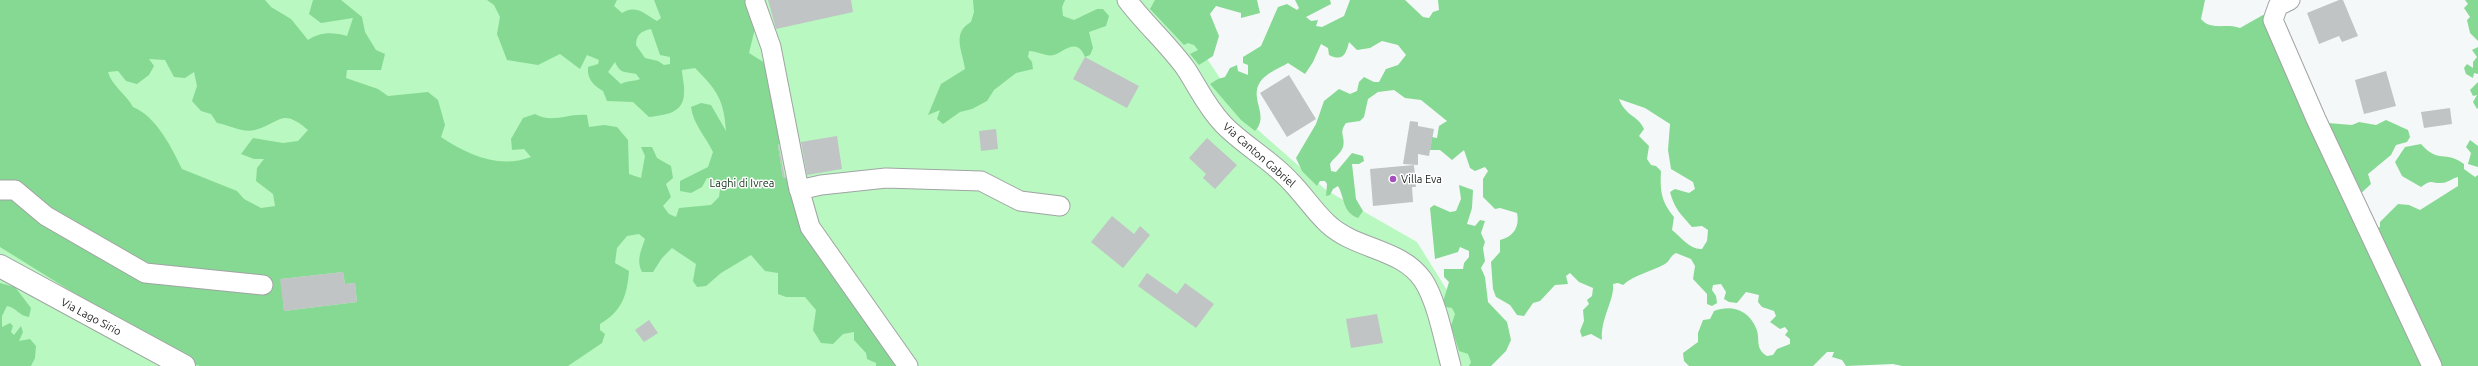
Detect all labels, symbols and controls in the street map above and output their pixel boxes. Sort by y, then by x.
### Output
street label: Via Canton Gabriel [1220,120,1298,190]
place label: Villa Eva [1401,172,1442,186]
marker: Villa Eva [1388,174,1398,184]
park label: Laghi di Ivrea [710,176,774,190]
street label: Via Lago Sirio [59,296,123,338]

